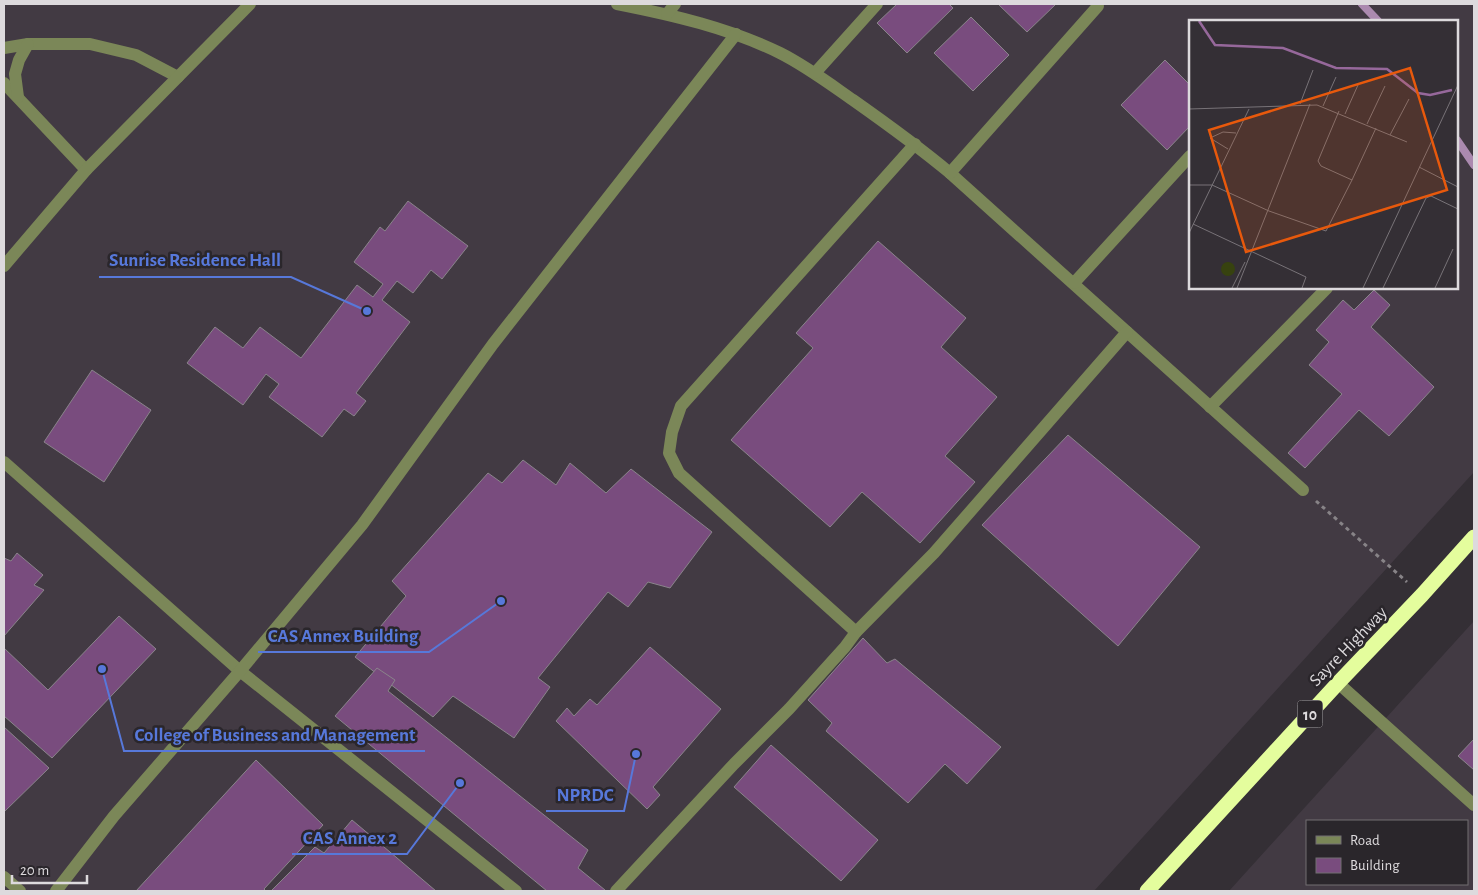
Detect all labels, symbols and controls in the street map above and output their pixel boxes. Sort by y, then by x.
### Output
inset map [1189,20,1458,289]
callout: Sunrise Residence Hall [99,243,291,277]
text: Sunrise Residence Hall [109,251,281,270]
street label: Sayre Highway [1306,603,1391,690]
callout: CAS Annex Building [258,618,429,652]
text: CAS Annex Building [268,627,419,646]
road number: 10 [1298,701,1322,728]
callout: College of Business and Management [124,717,425,751]
text: College of Business and Management [135,726,416,745]
callout: NPRDC [546,777,624,811]
text: NPRDC [556,786,614,805]
callout: CAS Annex 2 [292,820,407,854]
legend [1306,820,1468,885]
text: CAS Annex 2 [303,829,397,848]
text: Road [1350,833,1380,848]
scale bar [12,852,88,884]
text: Building [1350,858,1400,873]
text: 20 m [20,863,49,878]

